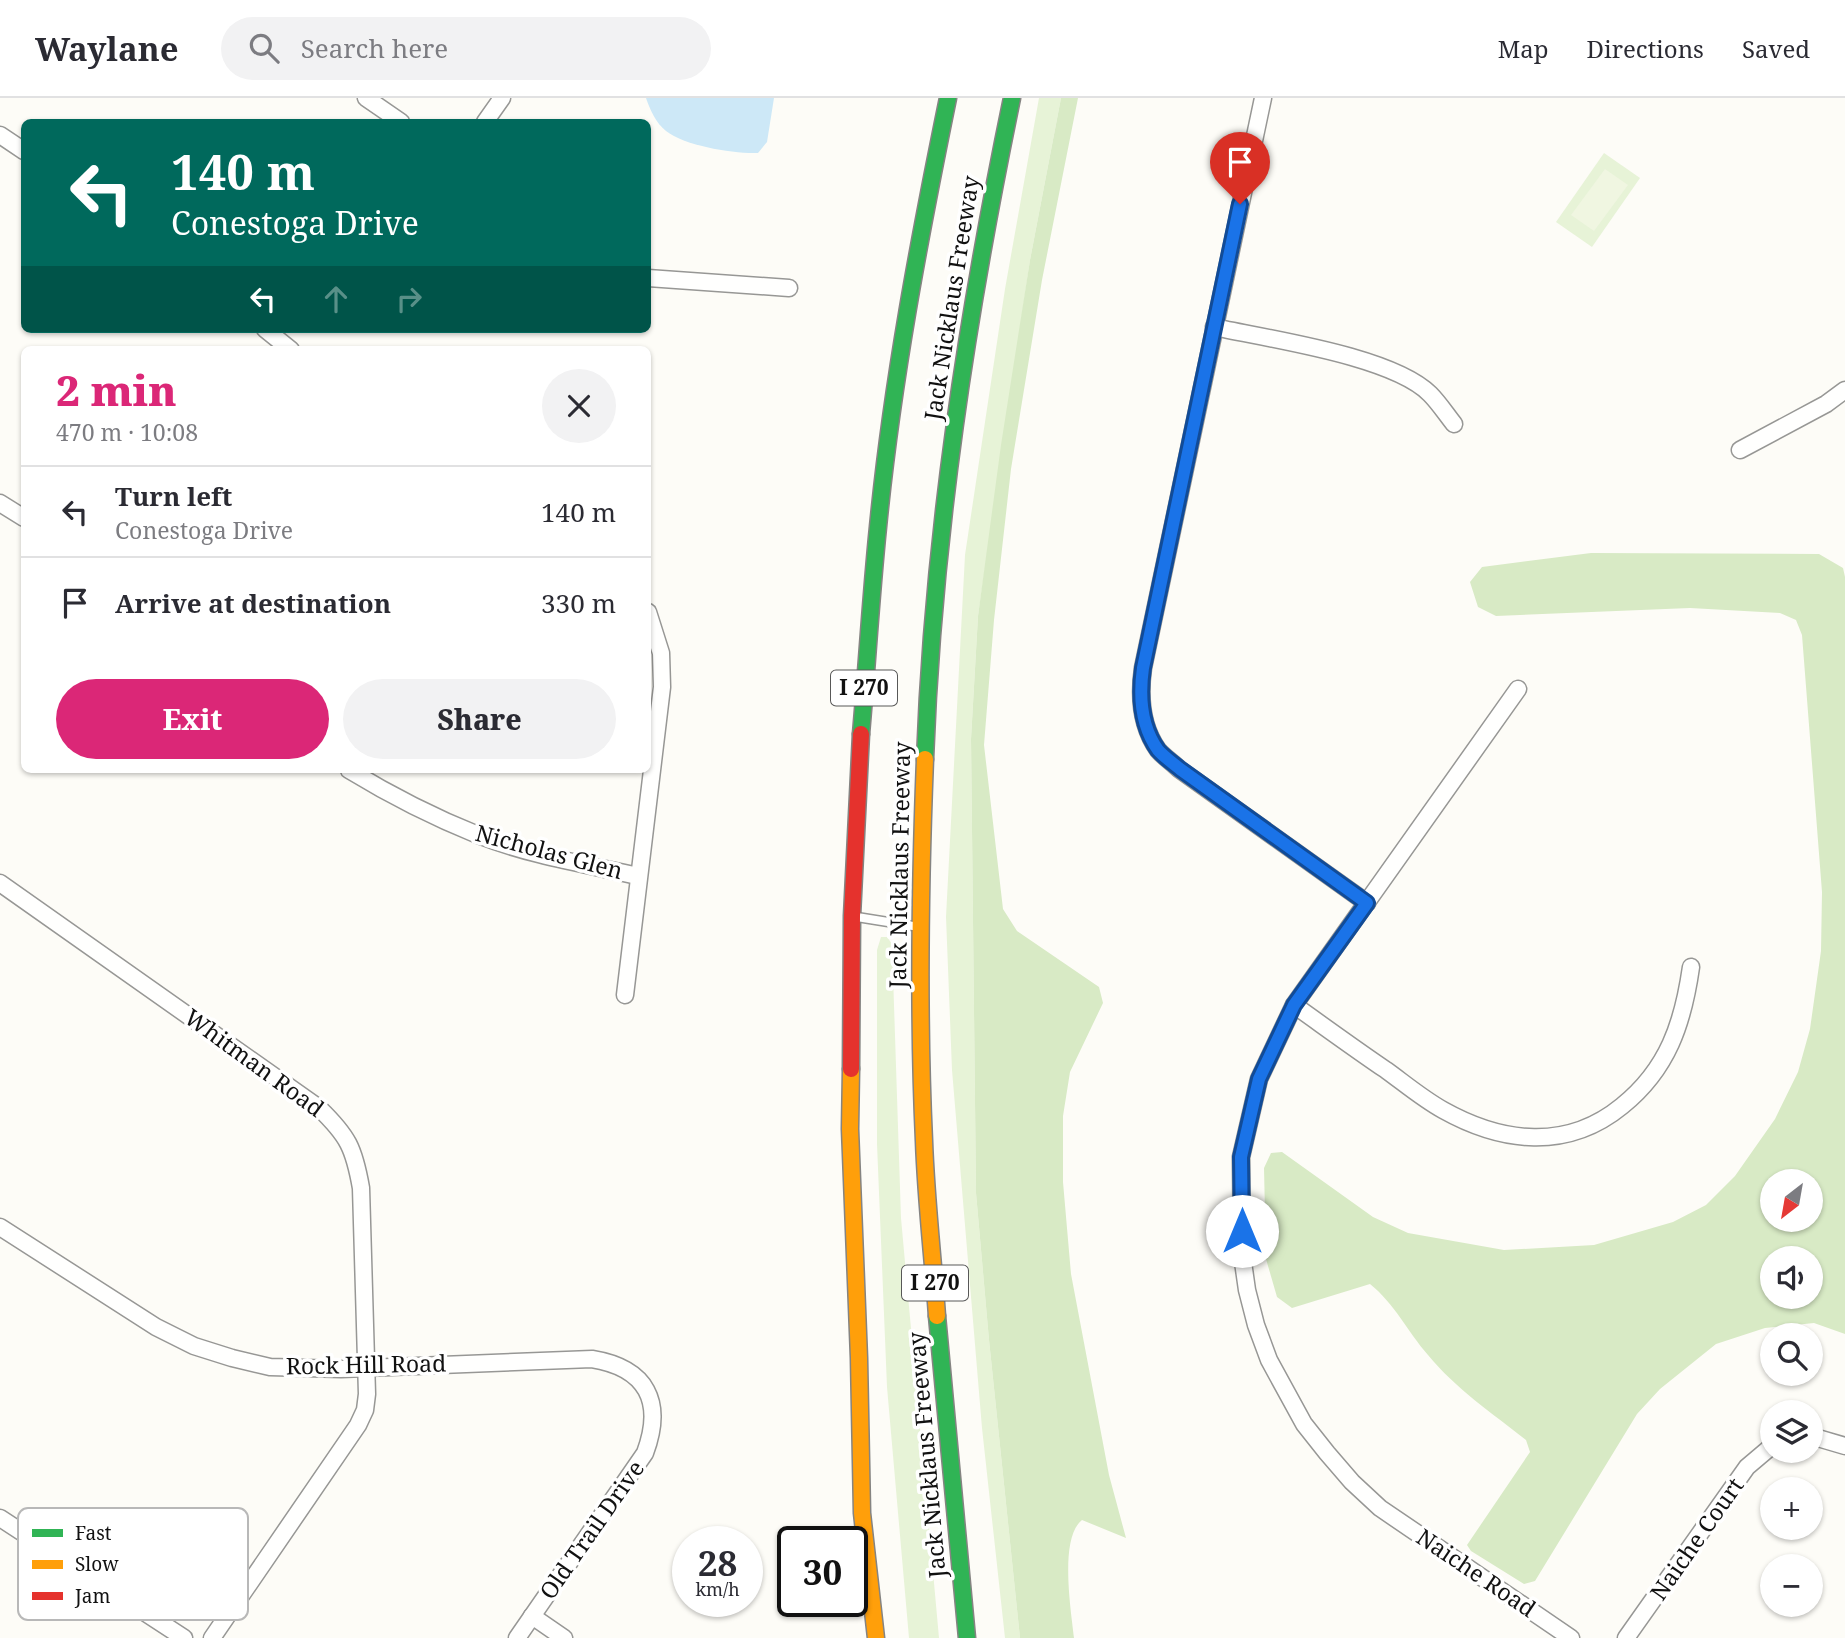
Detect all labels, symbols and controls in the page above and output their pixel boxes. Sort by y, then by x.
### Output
search box [221,17,711,80]
text: Waylane [35,26,179,71]
icon: search [245,29,283,67]
text: Search here [301,30,448,66]
text: Map [1498,32,1549,65]
text: Directions [1587,32,1704,65]
text: Saved [1742,32,1810,65]
pin [1210,132,1270,204]
text: 140 m [171,138,315,204]
icon: arrive [1221,143,1259,181]
icon: left [56,147,147,238]
street label: Jack Nicklaus Freeway [916,173,986,423]
text: Conestoga Drive [171,201,419,244]
icon: left [244,280,282,318]
icon: ahead [317,280,355,318]
icon: right [390,280,428,318]
text: 2 min [56,361,177,418]
button: close [542,369,616,443]
text: 470 m · 10:08 [56,416,198,448]
text: Turn left [115,478,232,514]
icon: left [56,493,94,531]
text: 140 m [541,494,616,530]
text: Conestoga Drive [115,514,293,546]
icon: arrive [56,584,94,622]
text: Arrive at destination [115,585,391,621]
text: 330 m [541,585,616,621]
road number: I 270 [831,670,897,706]
button: Exit [56,679,329,759]
button: Share [343,679,616,759]
street label: Jack Nicklaus Freeway [881,741,917,990]
street label: Nicholas Glen [472,816,627,886]
street label: Whitman Road [178,1001,331,1124]
north arrow [1760,1169,1824,1232]
map controls [1760,1169,1823,1617]
position arrow [1205,1194,1279,1268]
button: sound [1760,1246,1823,1309]
road number: I 270 [902,1266,968,1300]
button: search [1760,1323,1823,1386]
street label: Jack Nicklaus Freeway [899,1331,953,1580]
street label: Rock Hill Road [286,1347,446,1381]
button: layers [1760,1400,1823,1463]
street label: Old Trail Drive [531,1454,651,1605]
street label: Naiche Court [1642,1471,1750,1606]
button: + [1760,1477,1823,1540]
legend [18,1508,248,1620]
text: Fast [75,1520,112,1546]
street label: Naiche Road [1411,1520,1543,1624]
speed limit sign: 30 [777,1526,868,1617]
text: 28 [698,1539,737,1586]
text: Slow [75,1551,119,1577]
button: − [1760,1554,1823,1617]
text: km/h [695,1577,740,1601]
text: Jam [74,1583,110,1609]

